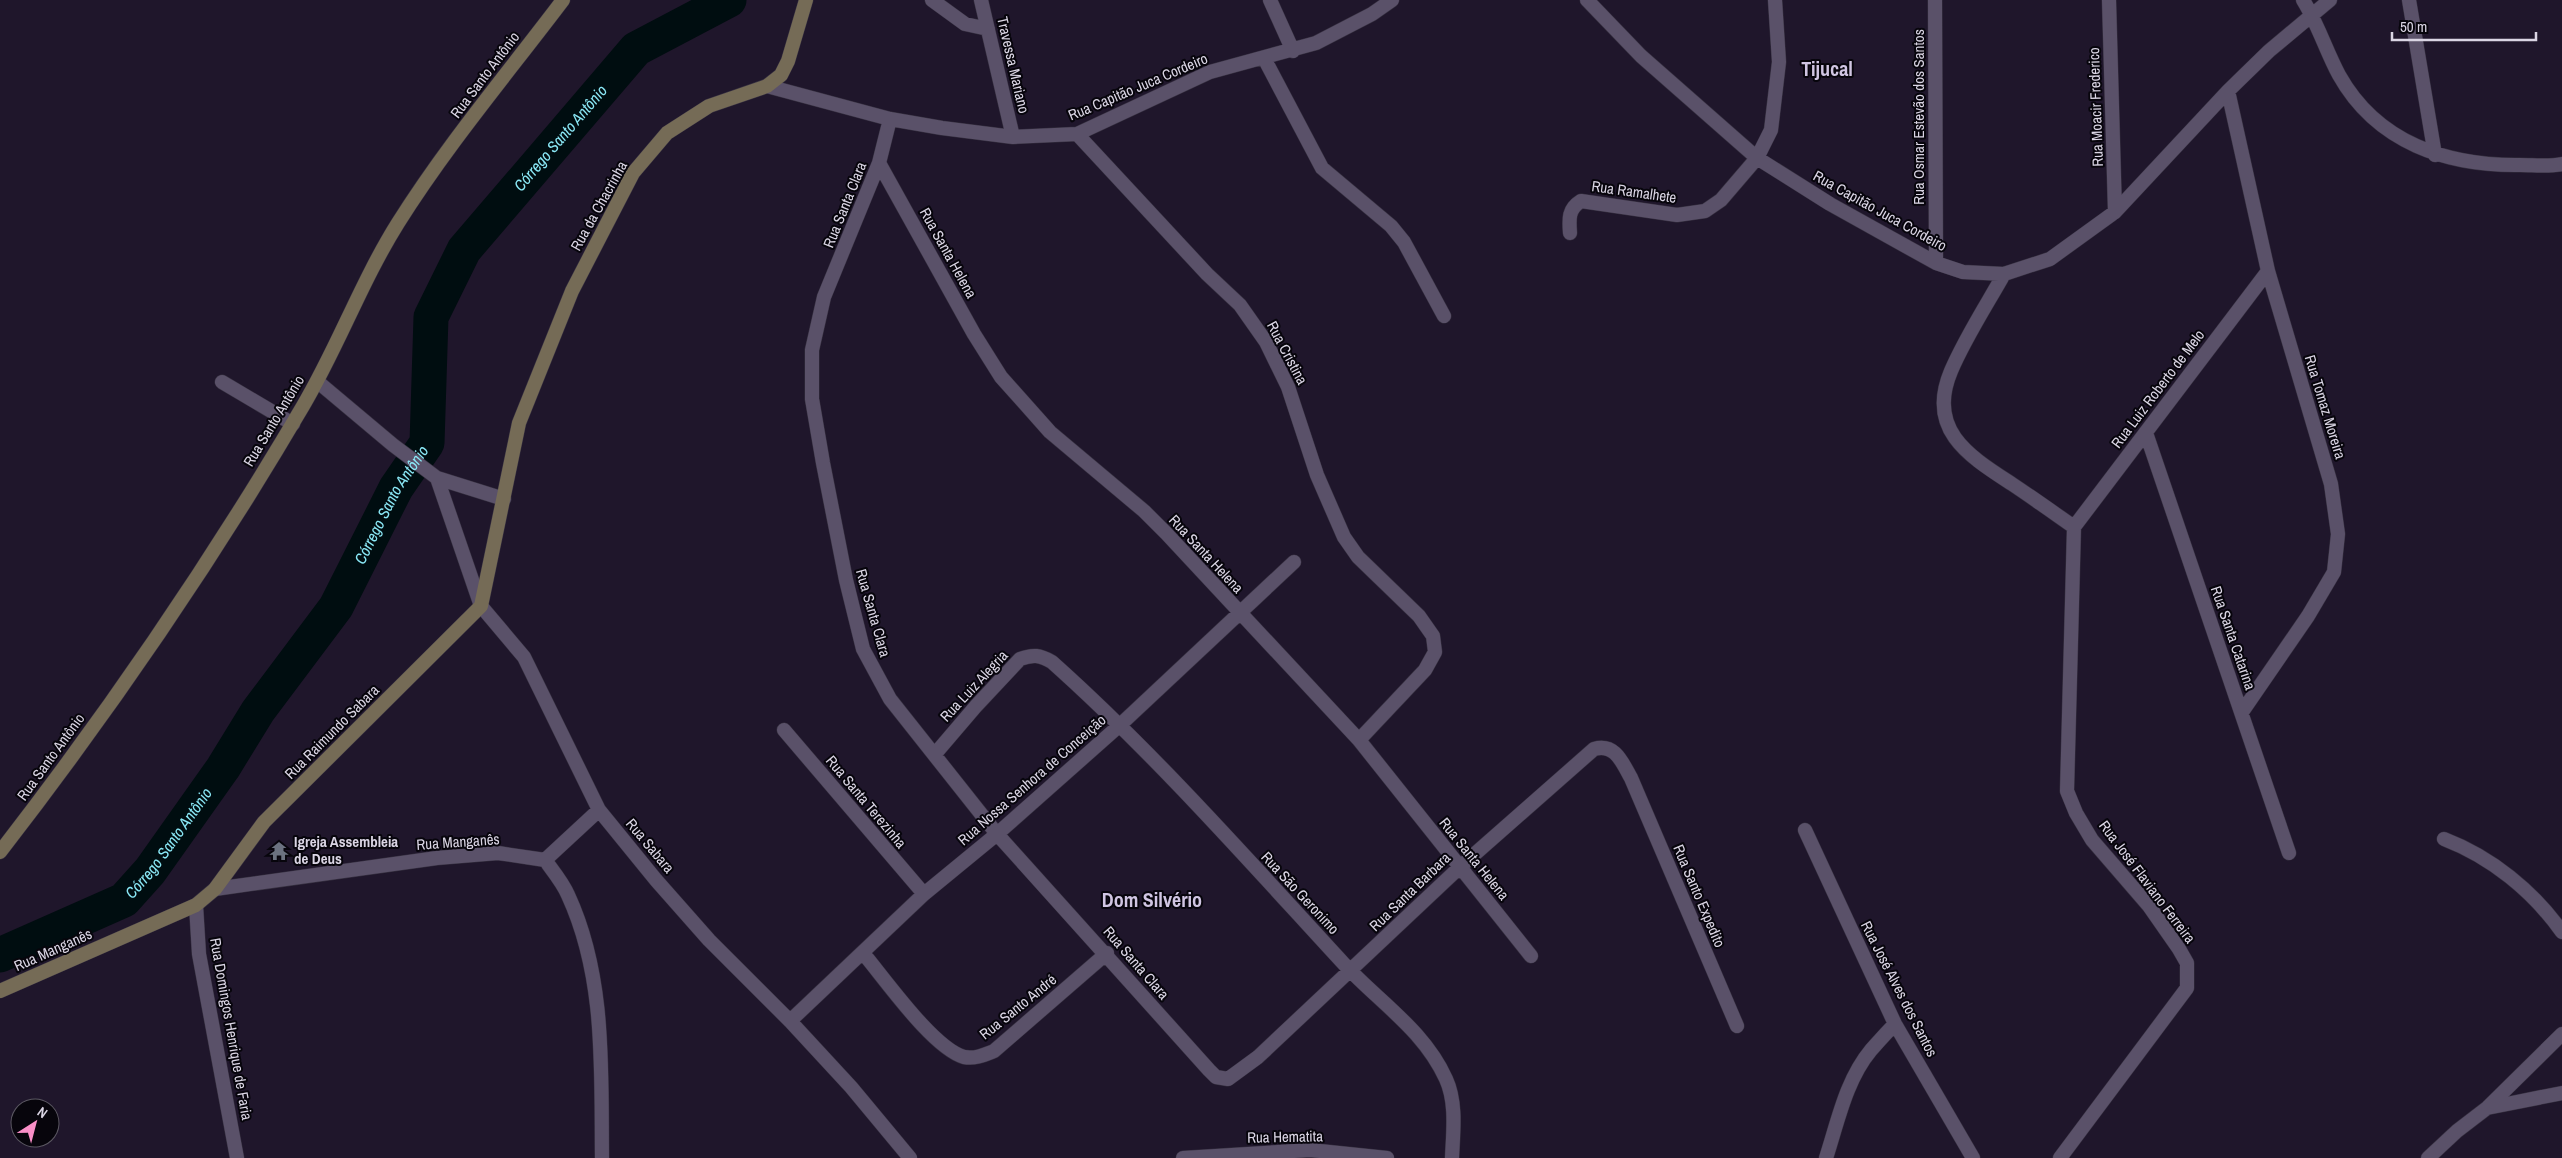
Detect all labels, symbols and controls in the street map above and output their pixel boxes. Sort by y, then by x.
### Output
scale bar [2392,10,2536,42]
street label: Travessa Mariano [992,14,1035,115]
text: 50 m [2400,16,2427,37]
street label: Rua Santo Antônio [445,27,524,122]
street label: Rua Osmar Estevão dos Santos [1908,29,1929,205]
street label: Rua Moacir Frederico [2083,47,2108,167]
street label: Rua Capitão Juca Cordeiro [1065,48,1211,125]
district label: Tijucal [1801,55,1853,82]
water label: Córrego Santo Antônio [508,80,612,196]
street label: Rua da Chacrinha [565,157,632,255]
street label: Rua Santa Clara [818,159,871,251]
street label: Rua Capitão Juca Cordeiro [1810,165,1951,256]
street label: Rua Ramalhete [1590,175,1678,208]
street label: Rua Santa Helena [915,204,982,302]
street label: Rua Cristina [1262,317,1313,388]
street label: Rua Luiz Roberto de Melo [2106,325,2209,452]
street label: Rua Tomaz Moreira [2300,352,2351,462]
street label: Rua Santo Antônio [238,371,309,470]
water label: Córrego Santo Antônio [348,441,433,568]
street label: Rua Santa Helena [1164,510,1248,598]
street label: Rua Santa Clara [851,566,896,660]
street label: Rua Santa Catarina [2206,583,2261,693]
street label: Rua Luiz Alegria [935,645,1012,726]
street label: Rua Raimundo Sabara [280,680,384,784]
street label: Rua Santo Antônio [12,709,90,805]
street label: Rua Nossa Senhora de Conceição [953,709,1110,850]
street label: Rua Santa Terezinha [821,751,912,853]
water label: Córrego Santo Antônio [120,783,217,903]
street label: Rua Santa Helena [1435,813,1514,904]
street label: Rua Sabara [621,814,680,878]
street label: Rua José Flaviano Ferreira [2094,816,2201,948]
street label: Rua Manganês [416,828,500,855]
place label: Igreja Assembleia de Deus [294,831,398,869]
temple icon: Igreja Assembleia de Deus [268,840,290,862]
street label: Rua Santo Expedito [1668,841,1731,951]
street label: Rua São Geronimo [1257,847,1344,939]
street label: Rua Santa Barbara [1364,847,1455,936]
district label: Dom Silvério [1102,886,1202,913]
street label: Rua José Alves dos Santos [1856,917,1943,1060]
street label: Rua Santa Clara [1099,921,1174,1004]
street label: Rua Manganês [10,923,95,976]
street label: Rua Domingos Henrique de Faria [205,936,258,1122]
street label: Rua Santo André [975,969,1061,1044]
north arrow [10,1098,60,1148]
text: N [34,1103,51,1122]
street label: Rua Hematita [1247,1125,1323,1148]

